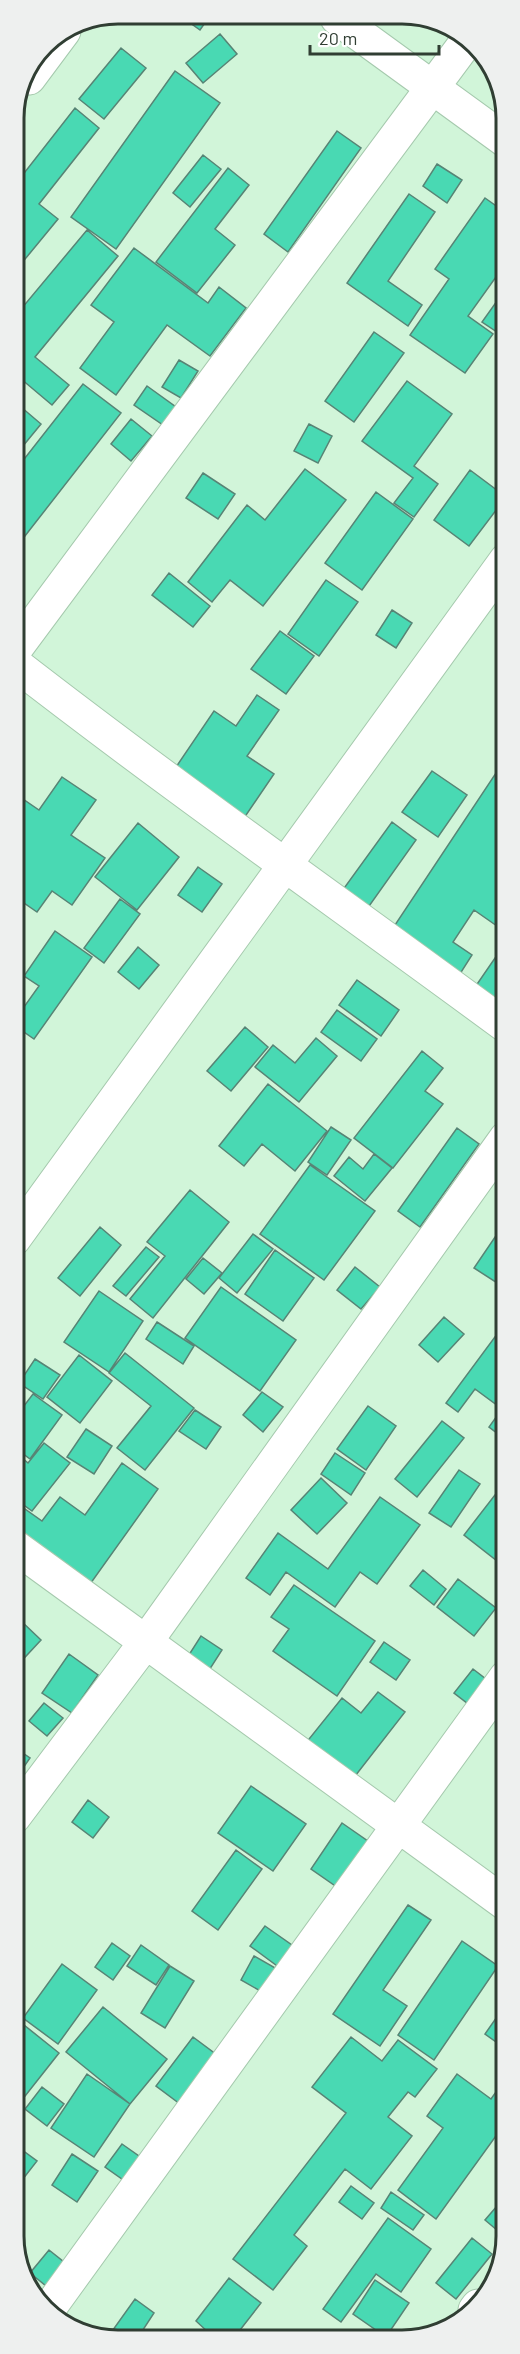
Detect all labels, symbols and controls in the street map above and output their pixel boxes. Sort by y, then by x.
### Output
scale bar [310,18,439,56]
text: 20 m [319,27,357,49]

